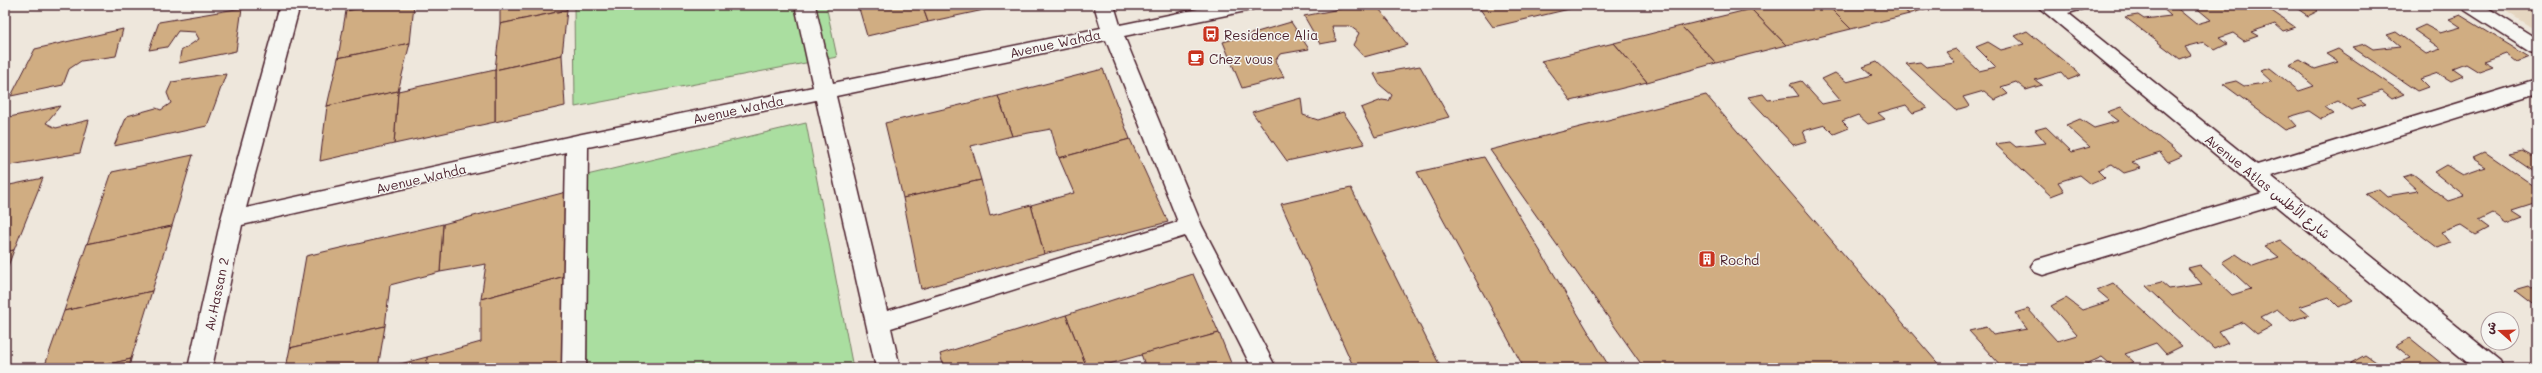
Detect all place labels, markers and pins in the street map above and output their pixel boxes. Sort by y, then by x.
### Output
bus stop icon: Residence Alia [1201,24,1221,44]
place label: Residence Alia [1224,26,1318,43]
cafe icon: Chez vous [1186,48,1206,68]
place label: Chez vous [1209,50,1273,67]
building icon: Rochd [1697,249,1717,269]
place label: Rochd [1720,251,1759,268]

